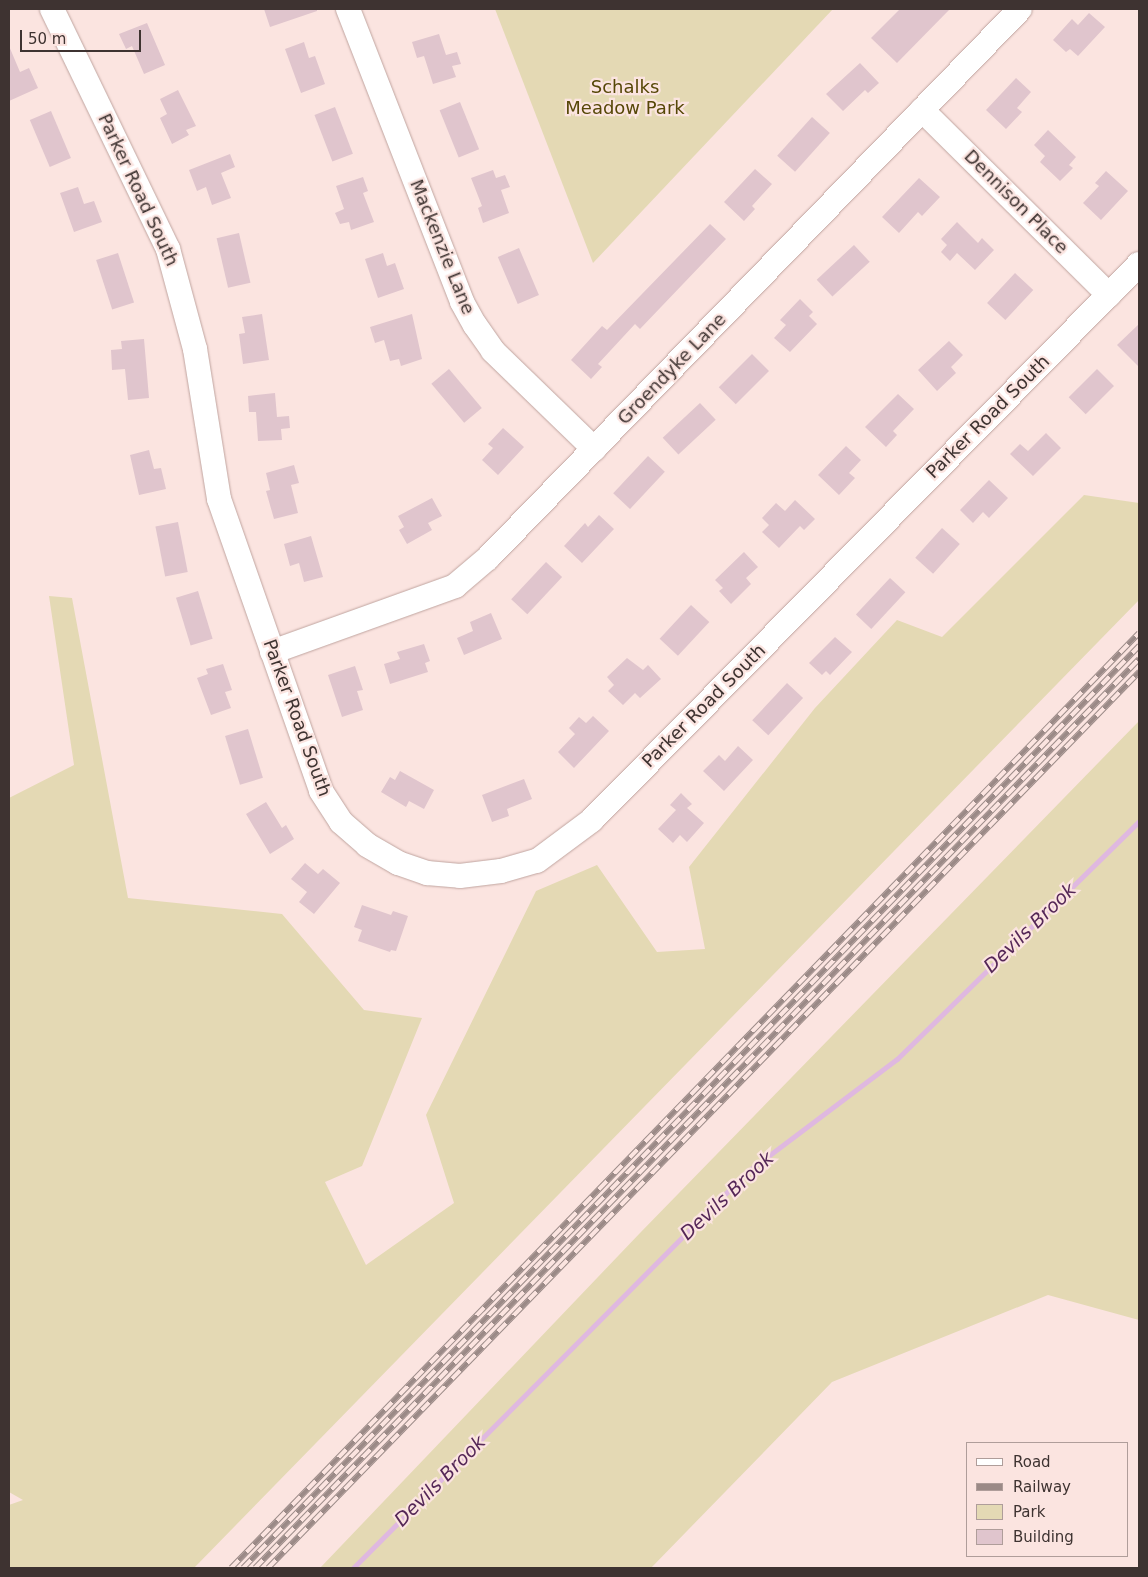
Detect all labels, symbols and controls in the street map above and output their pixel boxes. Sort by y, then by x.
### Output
scale bar [22,20,144,52]
text: 50 m [28,30,66,48]
park label: Schalks Meadow Park [565,77,685,120]
street label: Parker Road South [93,110,183,270]
street label: Dennison Place [960,146,1072,258]
street label: Mackenzie Lane [405,176,479,318]
street label: Groendyke Lane [613,309,731,429]
street label: Parker Road South [922,351,1054,483]
street label: Parker Road South [259,636,335,800]
street label: Parker Road South [638,640,770,772]
water label: Devils Brook [979,878,1081,978]
water label: Devils Brook [676,1147,778,1245]
water label: Devils Brook [390,1431,490,1531]
legend [966,1442,1128,1557]
text: Road [1013,1453,1051,1471]
text: Railway [1013,1478,1071,1496]
text: Park [1013,1503,1045,1521]
text: Building [1013,1528,1074,1546]

